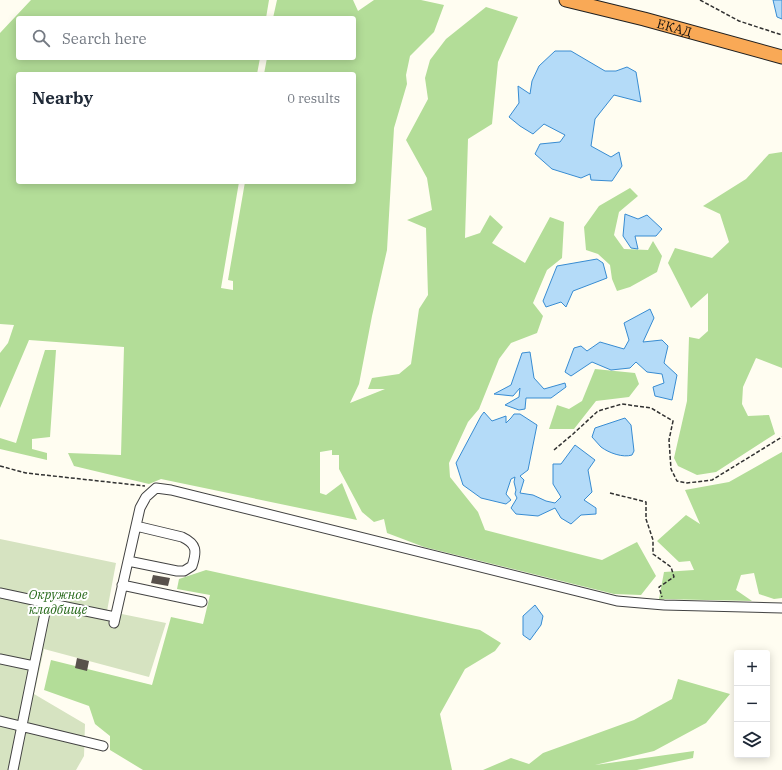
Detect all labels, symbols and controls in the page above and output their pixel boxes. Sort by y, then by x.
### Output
street label: ЕКАД [655,15,694,41]
search box [16,16,356,60]
icon: search [30,27,52,49]
text: Search here [62,29,147,48]
text: Nearby [32,87,93,109]
text: 0 results [287,90,340,107]
park label: Окружное кладбище [28,586,88,618]
map controls [734,650,770,758]
button: + [734,650,770,686]
button: − [734,686,770,722]
button: layers [734,722,770,758]

